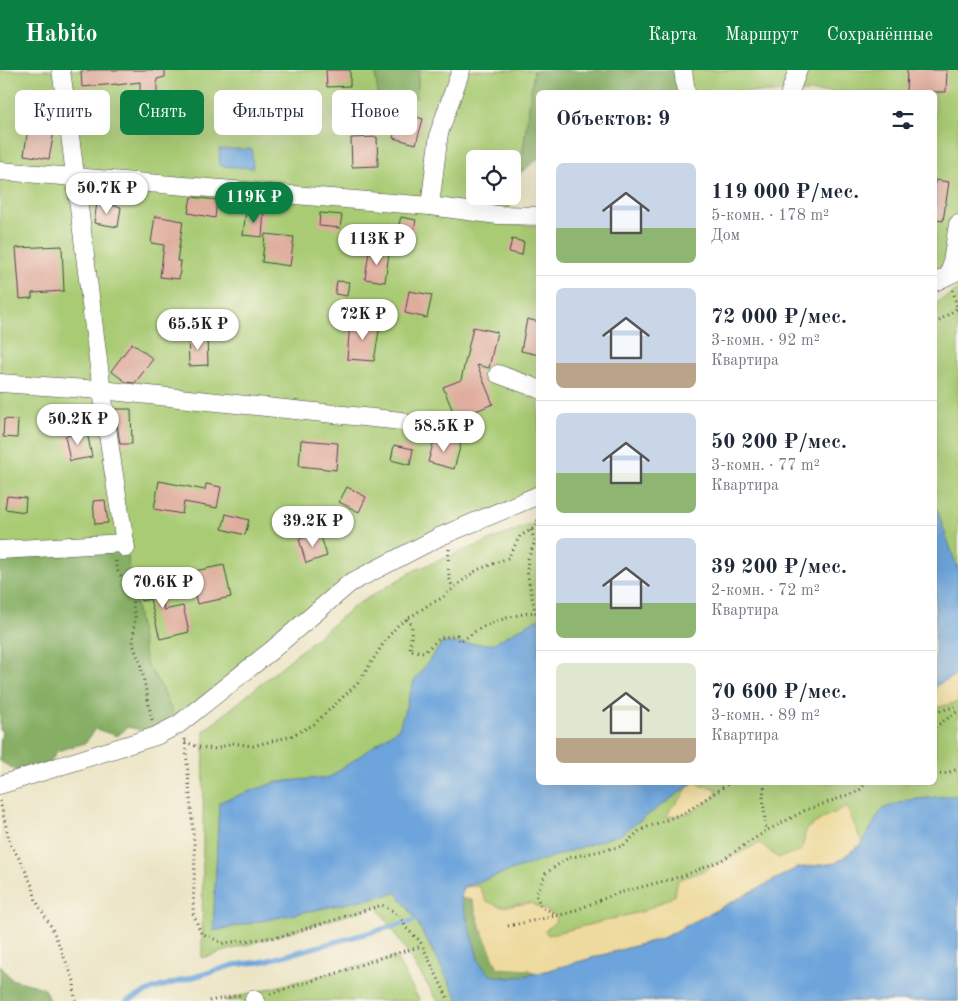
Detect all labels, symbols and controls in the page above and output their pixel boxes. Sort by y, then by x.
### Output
text: Habito [25,23,98,47]
text: Карта [648,26,697,44]
text: Маршрут [725,26,799,44]
text: Сохранённые [827,26,933,44]
chip: Купить [15,90,110,135]
chip: Снять [120,90,204,135]
chip: Фильтры [214,90,322,135]
chip: Новое [332,90,417,135]
icon: filters [889,106,917,134]
text: Объектов: 9 [556,109,670,130]
map controls [466,150,521,205]
button: locate [466,150,521,205]
pin: 50.7K ₽ [61,172,153,215]
text: 50.7K ₽ [77,181,137,197]
pin: 119K ₽ [213,182,295,224]
text: 119 000 ₽/мес. [711,182,859,203]
icon: home [596,183,656,243]
text: 119K ₽ [226,190,282,206]
text: 5-комн. · 178 m² [711,208,829,224]
pin: 113K ₽ [336,224,418,266]
text: Дом [711,228,740,244]
text: 113K ₽ [349,232,405,248]
pin: 72K ₽ [328,298,398,341]
text: 72K ₽ [340,307,386,323]
text: 72 000 ₽/мес. [711,307,847,328]
pin: 65.5K ₽ [152,308,244,351]
icon: home [596,308,656,368]
text: 65.5K ₽ [168,317,228,333]
text: 3-комн. · 92 m² [711,333,820,349]
text: Квартира [711,353,779,369]
pin: 50.2K ₽ [32,404,124,446]
pin: 58.5K ₽ [398,410,490,453]
text: 50.2K ₽ [48,412,108,428]
text: 58.5K ₽ [414,419,474,435]
text: 50 200 ₽/мес. [711,432,847,453]
icon: home [596,433,656,493]
text: 3-комн. · 77 m² [711,458,820,474]
text: Квартира [711,478,779,494]
pin: 39.2K ₽ [267,506,359,548]
text: 39.2K ₽ [283,514,343,530]
text: 39 200 ₽/мес. [711,557,847,578]
icon: home [596,558,656,618]
pin: 70.6K ₽ [117,566,209,609]
text: 70.6K ₽ [133,575,193,591]
text: 2-комн. · 72 m² [711,583,820,599]
text: Квартира [711,603,779,619]
text: 70 600 ₽/мес. [711,682,847,703]
icon: home [596,683,656,743]
text: 3-комн. · 89 m² [711,708,820,724]
text: Квартира [711,728,779,744]

